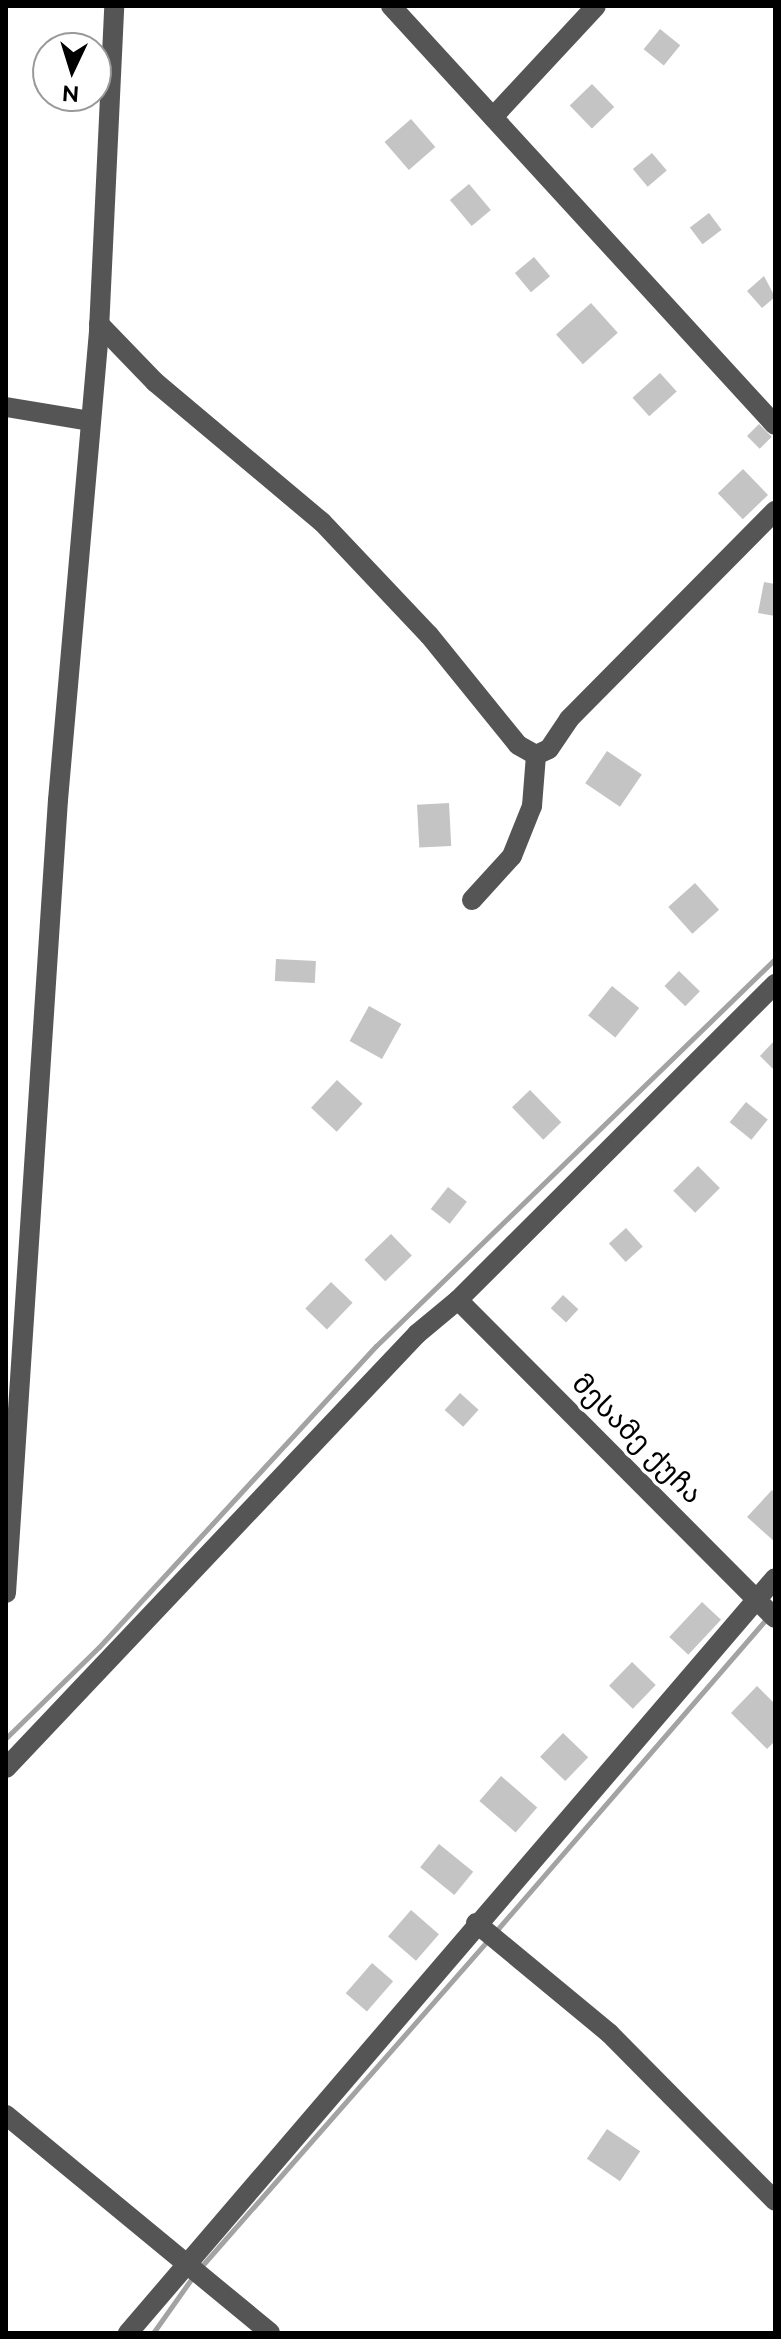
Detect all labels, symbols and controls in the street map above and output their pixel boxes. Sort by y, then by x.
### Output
north arrow [32,32,112,112]
text: N [61,80,80,108]
street label: მესამე ქუჩა [565,1367,709,1511]

